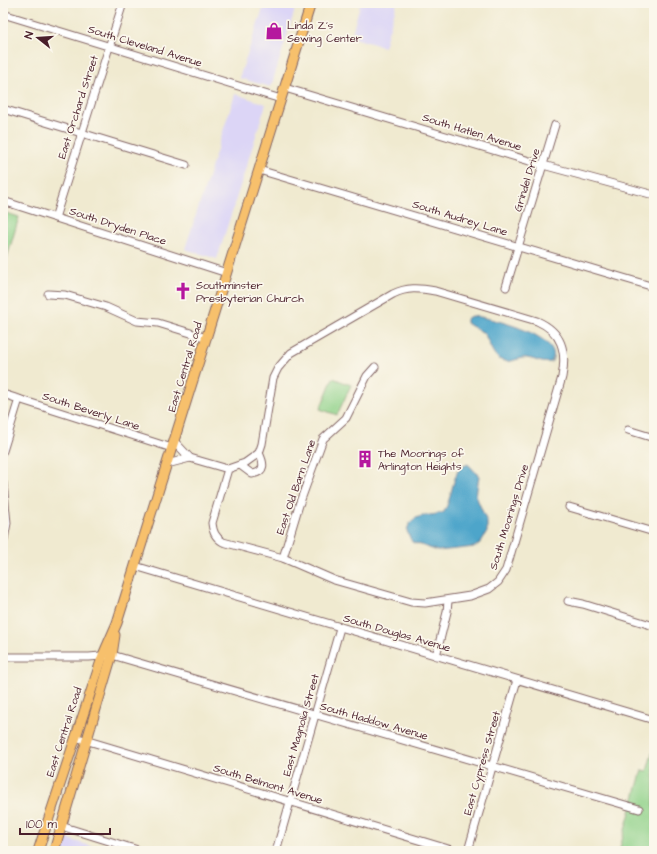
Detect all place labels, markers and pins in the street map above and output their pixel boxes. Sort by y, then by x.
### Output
place label: Linda Z's Sewing Center [287,18,362,47]
shop icon: Linda Z's Sewing Center [264,21,284,41]
place label: Southminster Presbyterian Church [196,278,304,307]
church icon: Southminster Presbyterian Church [173,281,193,301]
place label: The Moorings of Arlington Heights [378,446,464,475]
building icon: The Moorings of Arlington Heights [355,449,375,469]

